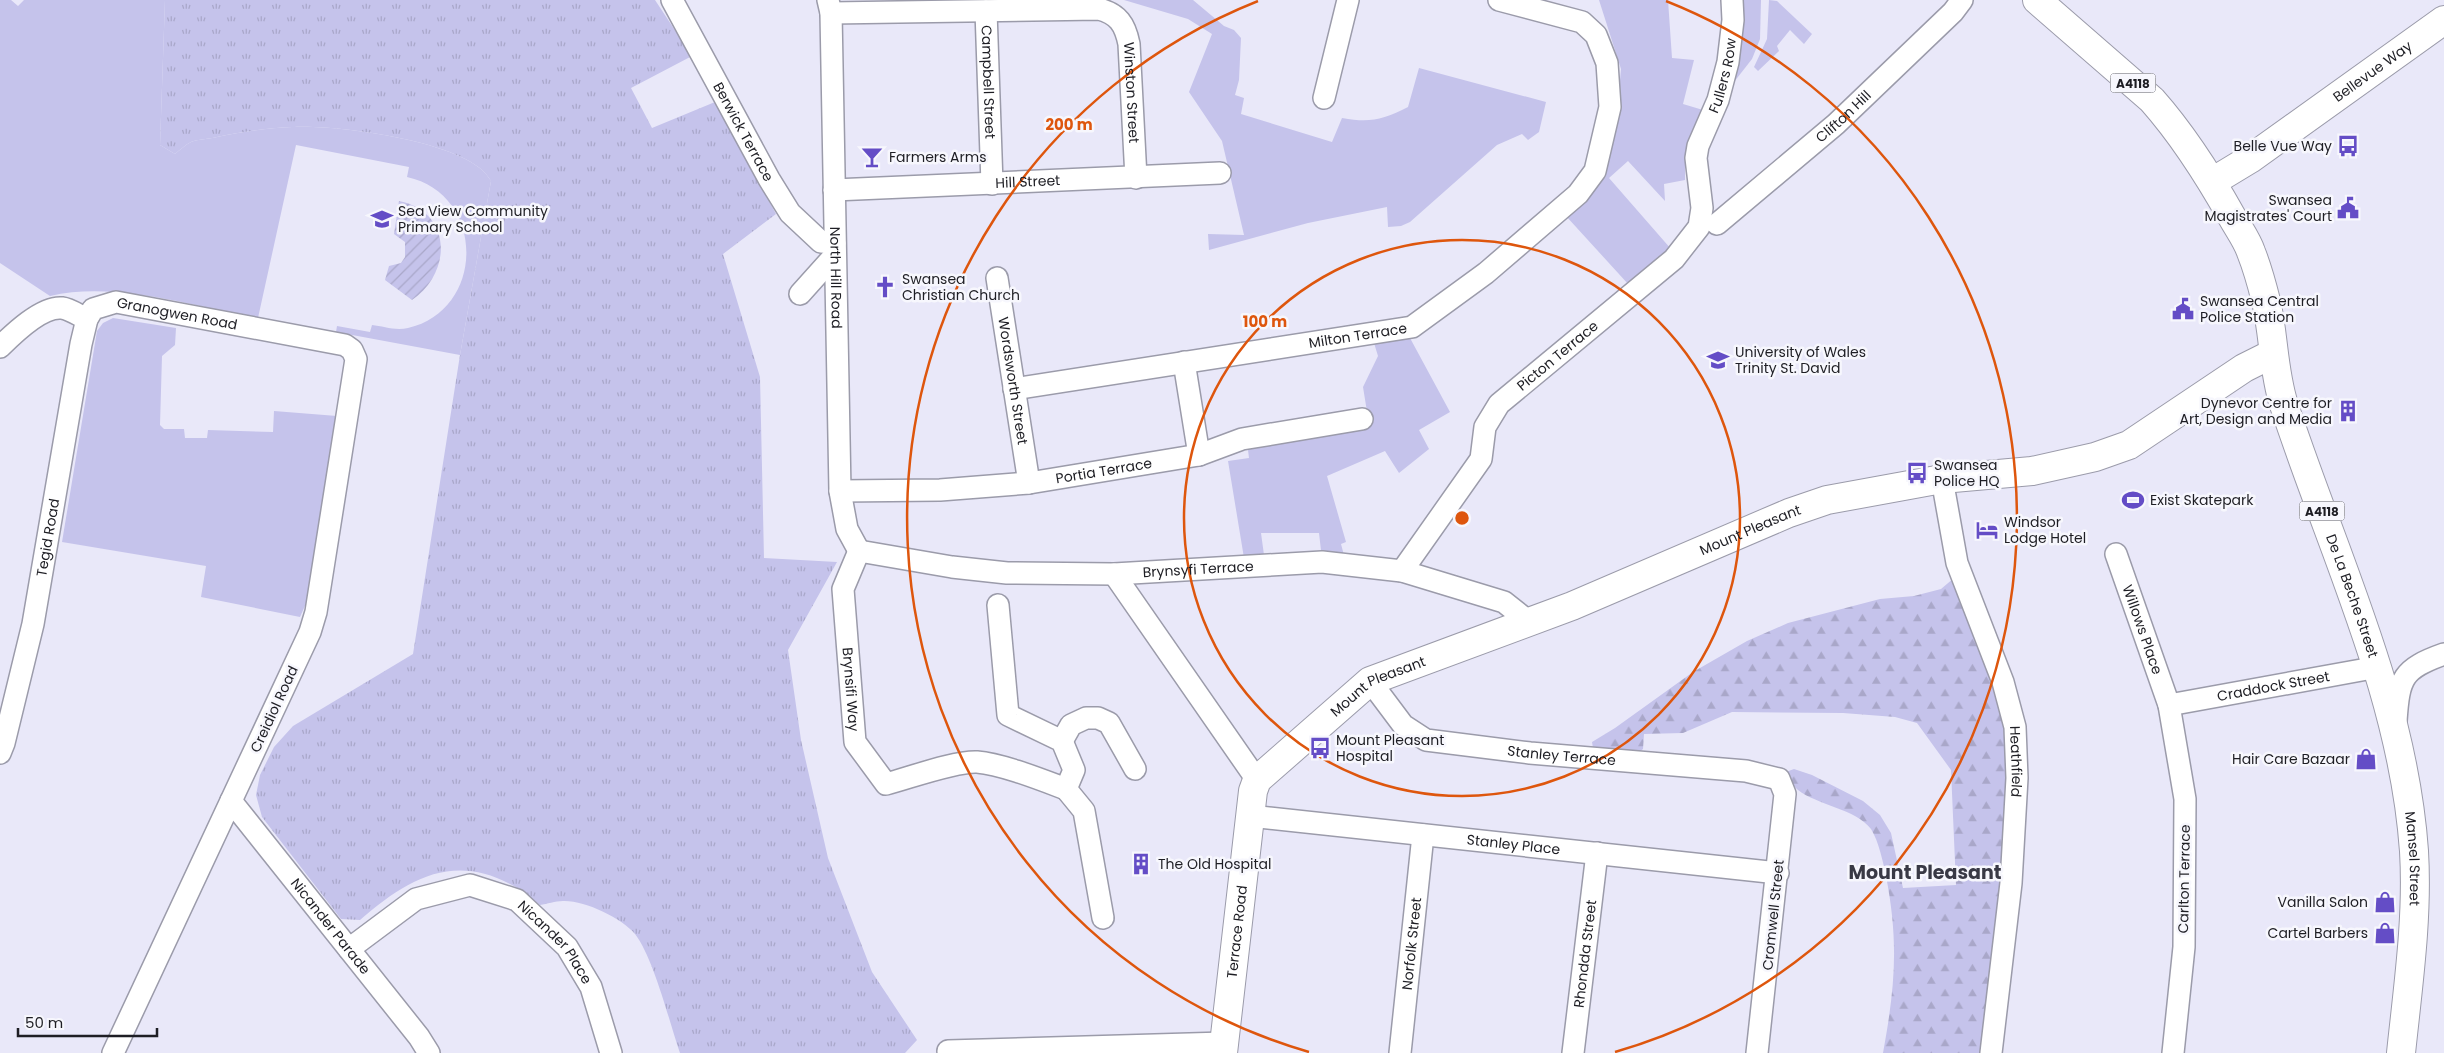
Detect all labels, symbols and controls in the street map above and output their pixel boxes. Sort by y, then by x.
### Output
street label: Campbell Street [976,25,1000,139]
street label: Fullers Row [1703,36,1741,116]
street label: Bellevue Way [2329,36,2416,107]
street label: Winston Street [1119,41,1144,144]
road number: A4118 [2110,74,2156,92]
street label: Berwick Terrace [708,79,779,185]
street label: Clifton Hill [1811,86,1876,147]
text: 200 m [1045,114,1093,135]
bus stop icon: Belle Vue Way [2335,133,2361,159]
place label: Belle Vue Way [2234,136,2332,156]
bar icon: Farmers Arms [859,144,885,170]
place label: Farmers Arms [889,147,987,167]
street label: Hill Street [995,170,1061,193]
place label: Swansea Magistrates' Court [2204,190,2332,226]
public building icon: Swansea Magistrates' Court [2335,195,2361,221]
place label: Sea View Community Primary School [398,201,548,237]
school or university icon: Sea View Community Primary School [369,206,395,232]
street label: North Hill Road [825,226,847,329]
place label: Swansea Christian Church [902,269,1020,305]
church icon: Swansea Christian Church [872,274,898,300]
place label: Swansea Central Police Station [2200,291,2319,327]
street label: Granogwen Road [115,292,239,335]
public building icon: Swansea Central Police Station [2170,296,2196,322]
text: 100 m [1243,311,1287,332]
street label: Wordsworth Street [993,315,1033,446]
street label: Picton Terrace [1512,316,1603,395]
street label: Milton Terrace [1307,318,1409,353]
place label: University of Wales Trinity St. David [1735,342,1866,378]
school or university icon: University of Wales Trinity St. David [1705,347,1731,373]
place label: Dynevor Centre for Art, Design and Media [2180,393,2332,429]
building icon: Dynevor Centre for Art, Design and Media [2335,398,2361,424]
street label: Portia Terrace [1054,453,1154,488]
place label: Swansea Police HQ [1934,455,2000,491]
bus stop icon: Swansea Police HQ [1904,460,1930,486]
sports icon: Exist Skatepark [2120,487,2146,513]
place label: Exist Skatepark [2150,490,2254,510]
street label: Tegid Road [31,497,64,578]
street label: Mount Pleasant [1696,500,1804,560]
road number: A4118 [2300,502,2344,520]
centre of rings [1453,509,1471,527]
place label: Windsor Lodge Hotel [2004,512,2086,548]
hotel icon: Windsor Lodge Hotel [1974,517,2000,543]
street label: De La Beche Street [2321,531,2383,660]
street label: Brynsyfi Terrace [1142,556,1255,582]
street label: Willows Place [2118,582,2168,677]
street label: Brynsifi Way [838,647,864,732]
street label: Mount Pleasant [1326,651,1428,721]
street label: Creidiol Road [245,662,303,756]
street label: Craddock Street [2215,666,2331,706]
street label: Heathfield [2005,725,2027,798]
place label: Mount Pleasant Hospital [1336,730,1444,766]
bus stop icon: Mount Pleasant Hospital [1307,735,1333,761]
street label: Stanley Terrace [1506,740,1617,770]
shop icon: Hair Care Bazaar [2353,746,2379,772]
place label: Hair Care Bazaar [2232,749,2350,769]
street label: Mansel Street [2400,810,2425,906]
street label: Carlton Terrace [2173,824,2195,934]
street label: Stanley Place [1466,829,1561,859]
building icon: The Old Hospital [1128,851,1154,877]
place label: The Old Hospital [1158,854,1271,874]
street label: Cromwell Street [1757,859,1789,971]
district label: Mount Pleasant [1849,859,2002,886]
street label: Nicander Parade [286,874,375,979]
street label: Terrace Road [1222,884,1252,979]
shop icon: Vanilla Salon [2372,889,2398,915]
place label: Vanilla Salon [2278,892,2368,912]
street label: Nicander Place [513,896,597,988]
street label: Norfolk Street [1397,896,1426,991]
street label: Rhondda Street [1569,899,1601,1009]
shop icon: Cartel Barbers [2372,920,2398,946]
place label: Cartel Barbers [2268,923,2368,943]
scale bar [18,1006,156,1038]
text: 50 m [25,1012,63,1033]

